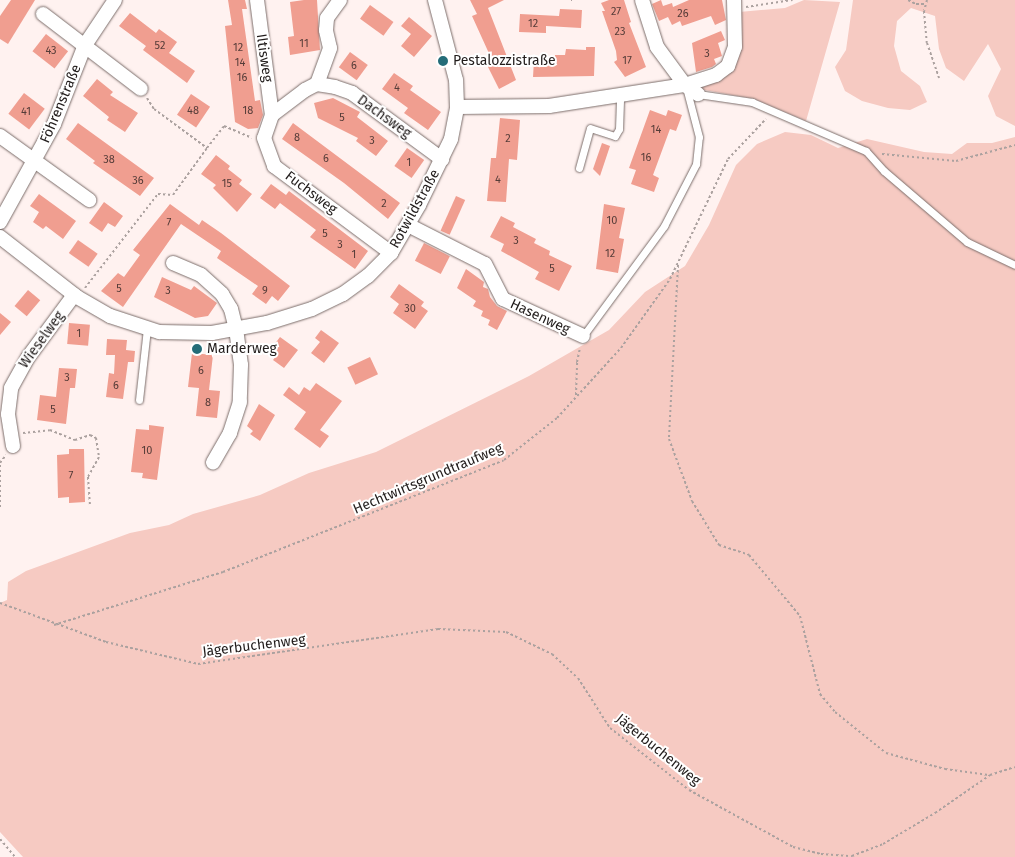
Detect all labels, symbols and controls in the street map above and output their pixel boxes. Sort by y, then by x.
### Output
house number: 27 [611,5,621,19]
house number: 26 [677,7,689,21]
house number: 12 [528,17,538,31]
house number: 23 [615,25,625,39]
street label: Iltisweg [252,33,276,83]
house number: 11 [299,37,309,51]
house number: 52 [155,39,165,53]
house number: 12 [233,41,243,55]
house number: 43 [45,44,57,58]
house number: 3 [704,47,710,61]
place label: Pestalozzistraße [453,53,556,69]
house number: 17 [622,54,632,68]
marker: Pestalozzistraße [437,55,449,67]
house number: 14 [235,56,245,70]
house number: 6 [351,59,357,73]
street label: Föhrenstraße [37,62,85,146]
house number: 16 [237,71,247,85]
house number: 4 [394,81,400,95]
street label: Dachsweg [354,92,414,142]
house number: 48 [187,104,199,118]
house number: 18 [243,104,253,118]
house number: 41 [21,105,31,119]
house number: 5 [339,111,345,125]
house number: 14 [651,123,661,137]
house number: 8 [294,131,300,145]
house number: 2 [505,132,511,146]
house number: 3 [369,134,375,148]
house number: 16 [641,151,651,165]
house number: 6 [323,152,329,166]
house number: 38 [103,153,115,167]
house number: 1 [407,156,411,170]
street label: Rotwildstraße [386,166,444,252]
street label: Fuchsweg [282,168,340,218]
house number: 4 [495,173,501,187]
house number: 36 [132,174,144,188]
house number: 15 [222,177,232,191]
house number: 2 [381,197,387,211]
house number: 10 [607,214,617,228]
house number: 7 [167,216,171,230]
house number: 5 [322,227,328,241]
house number: 3 [513,234,519,248]
house number: 3 [337,238,343,252]
house number: 12 [605,247,615,261]
house number: 1 [352,248,356,262]
house number: 5 [549,262,555,276]
house number: 5 [116,282,122,296]
house number: 3 [165,284,171,298]
house number: 9 [262,284,268,298]
street label: Hasenweg [507,296,573,338]
house number: 30 [404,302,416,316]
street label: Wieselweg [16,308,68,372]
house number: 1 [77,327,81,341]
place label: Marderweg [207,341,277,357]
marker: Marderweg [191,343,203,355]
house number: 6 [198,364,204,378]
house number: 3 [64,371,70,385]
house number: 6 [113,379,119,393]
house number: 8 [205,396,211,410]
house number: 5 [50,403,56,417]
street label: Hechtwirtsgrundtraufweg [351,440,505,518]
house number: 10 [142,444,152,458]
house number: 7 [69,469,73,483]
street label: Jägerbuchenweg [201,631,307,661]
street label: Jägerbuchenweg [612,711,704,789]

